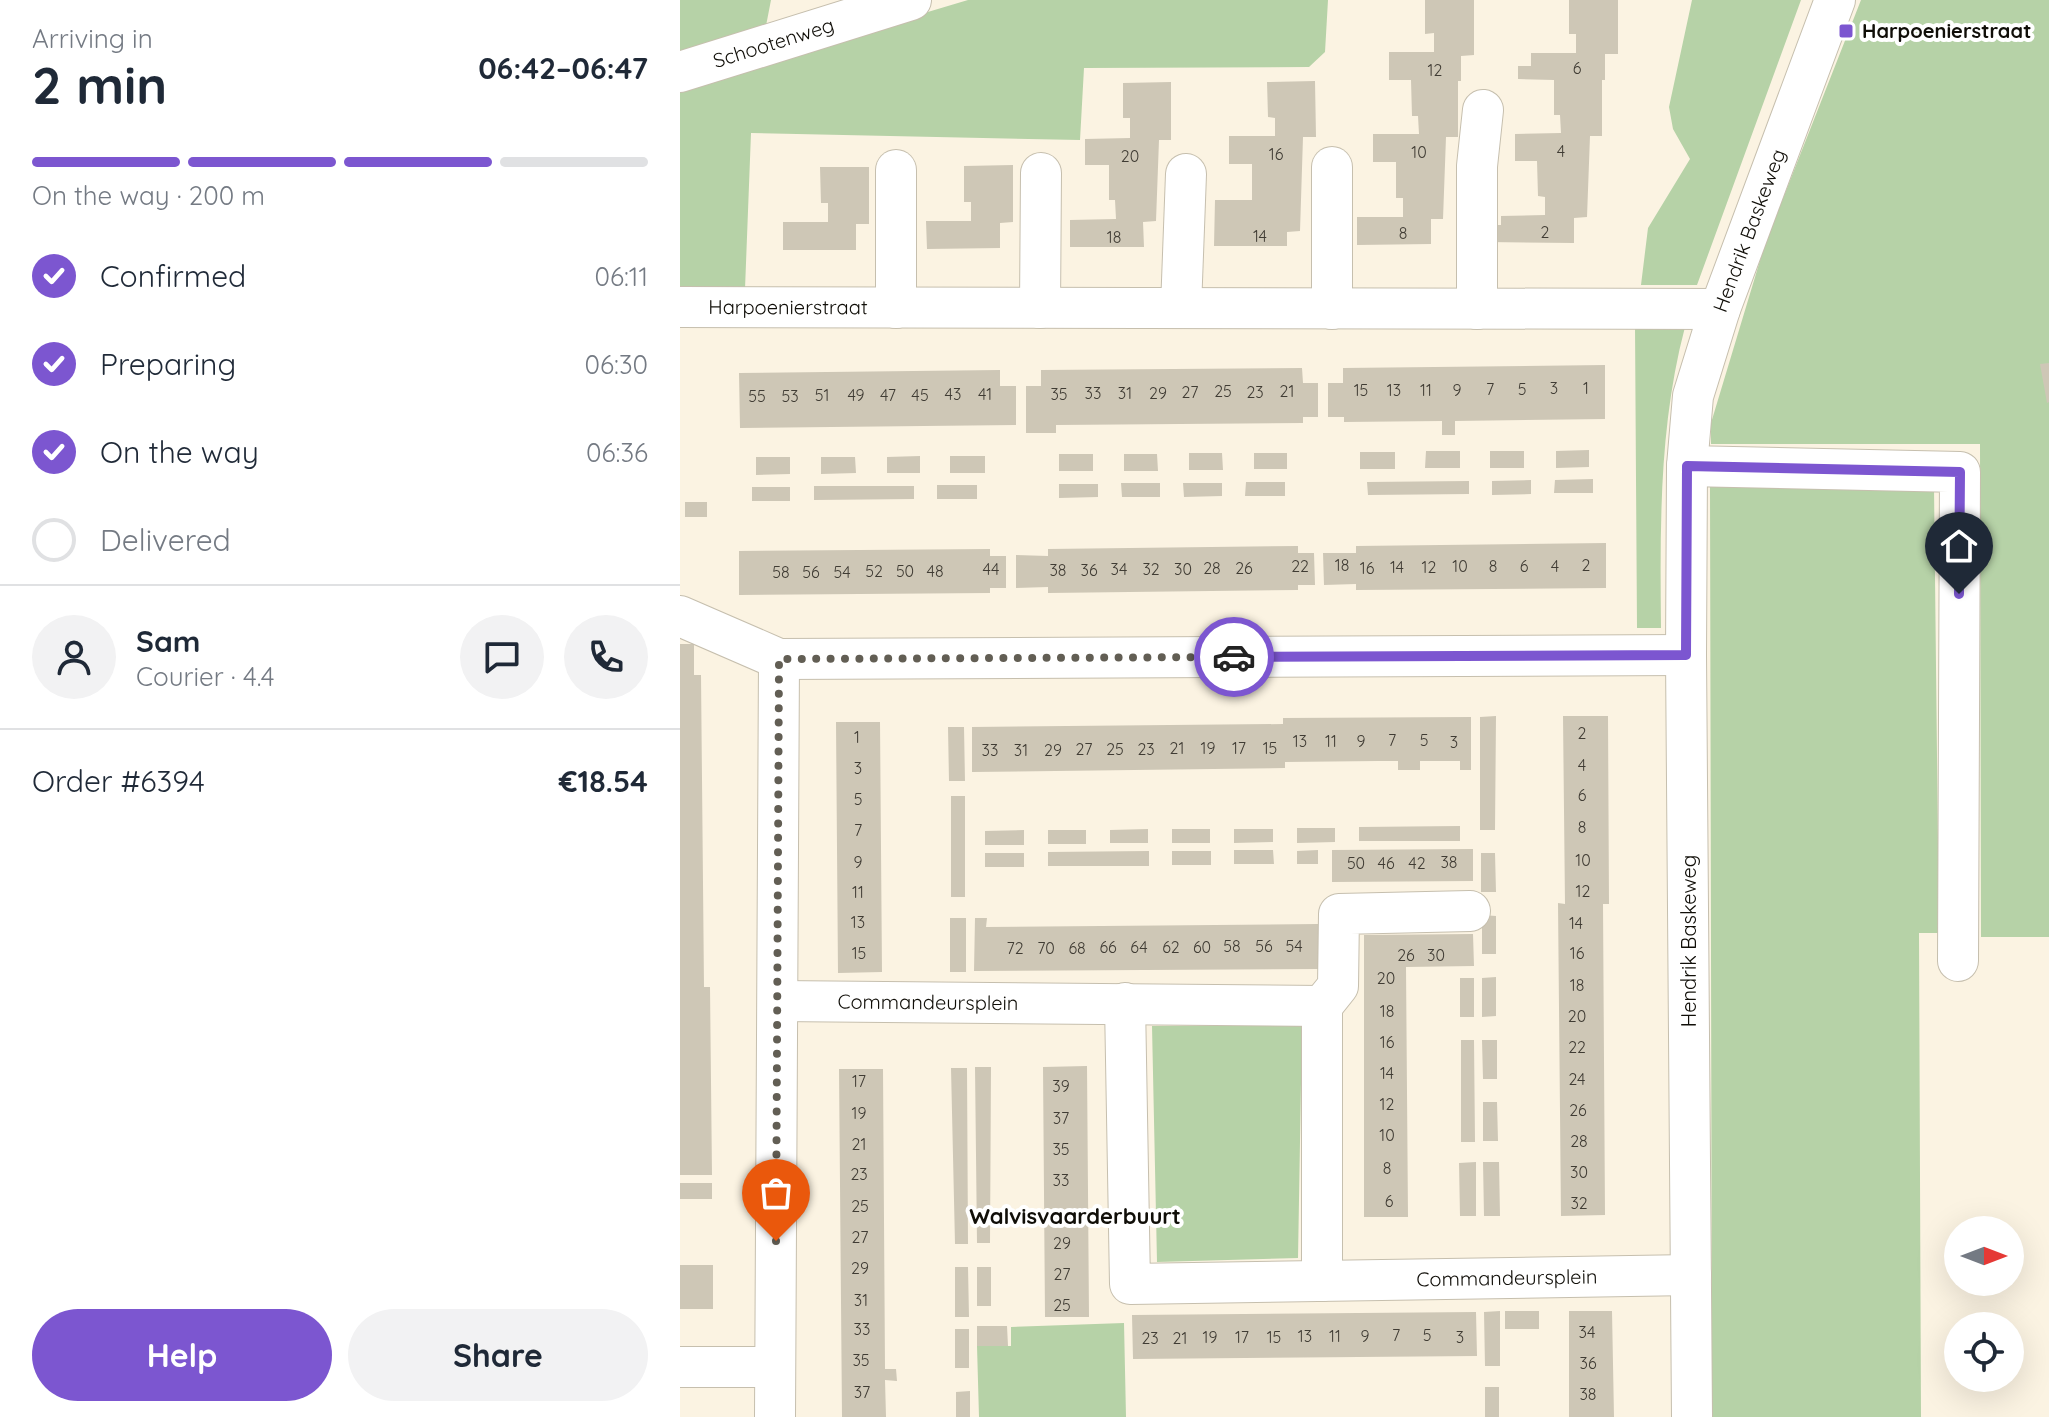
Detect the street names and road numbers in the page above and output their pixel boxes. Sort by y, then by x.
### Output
street label: Schootenweg [710,12,837,73]
street label: Hendrik Baskeweg [1707,145,1790,316]
street label: Harpoenierstraat [708,294,868,319]
street label: Hendrik Baskeweg [1676,855,1701,1027]
street label: Commandeursplein [837,989,1019,1015]
street label: Commandeursplein [1416,1264,1598,1291]

